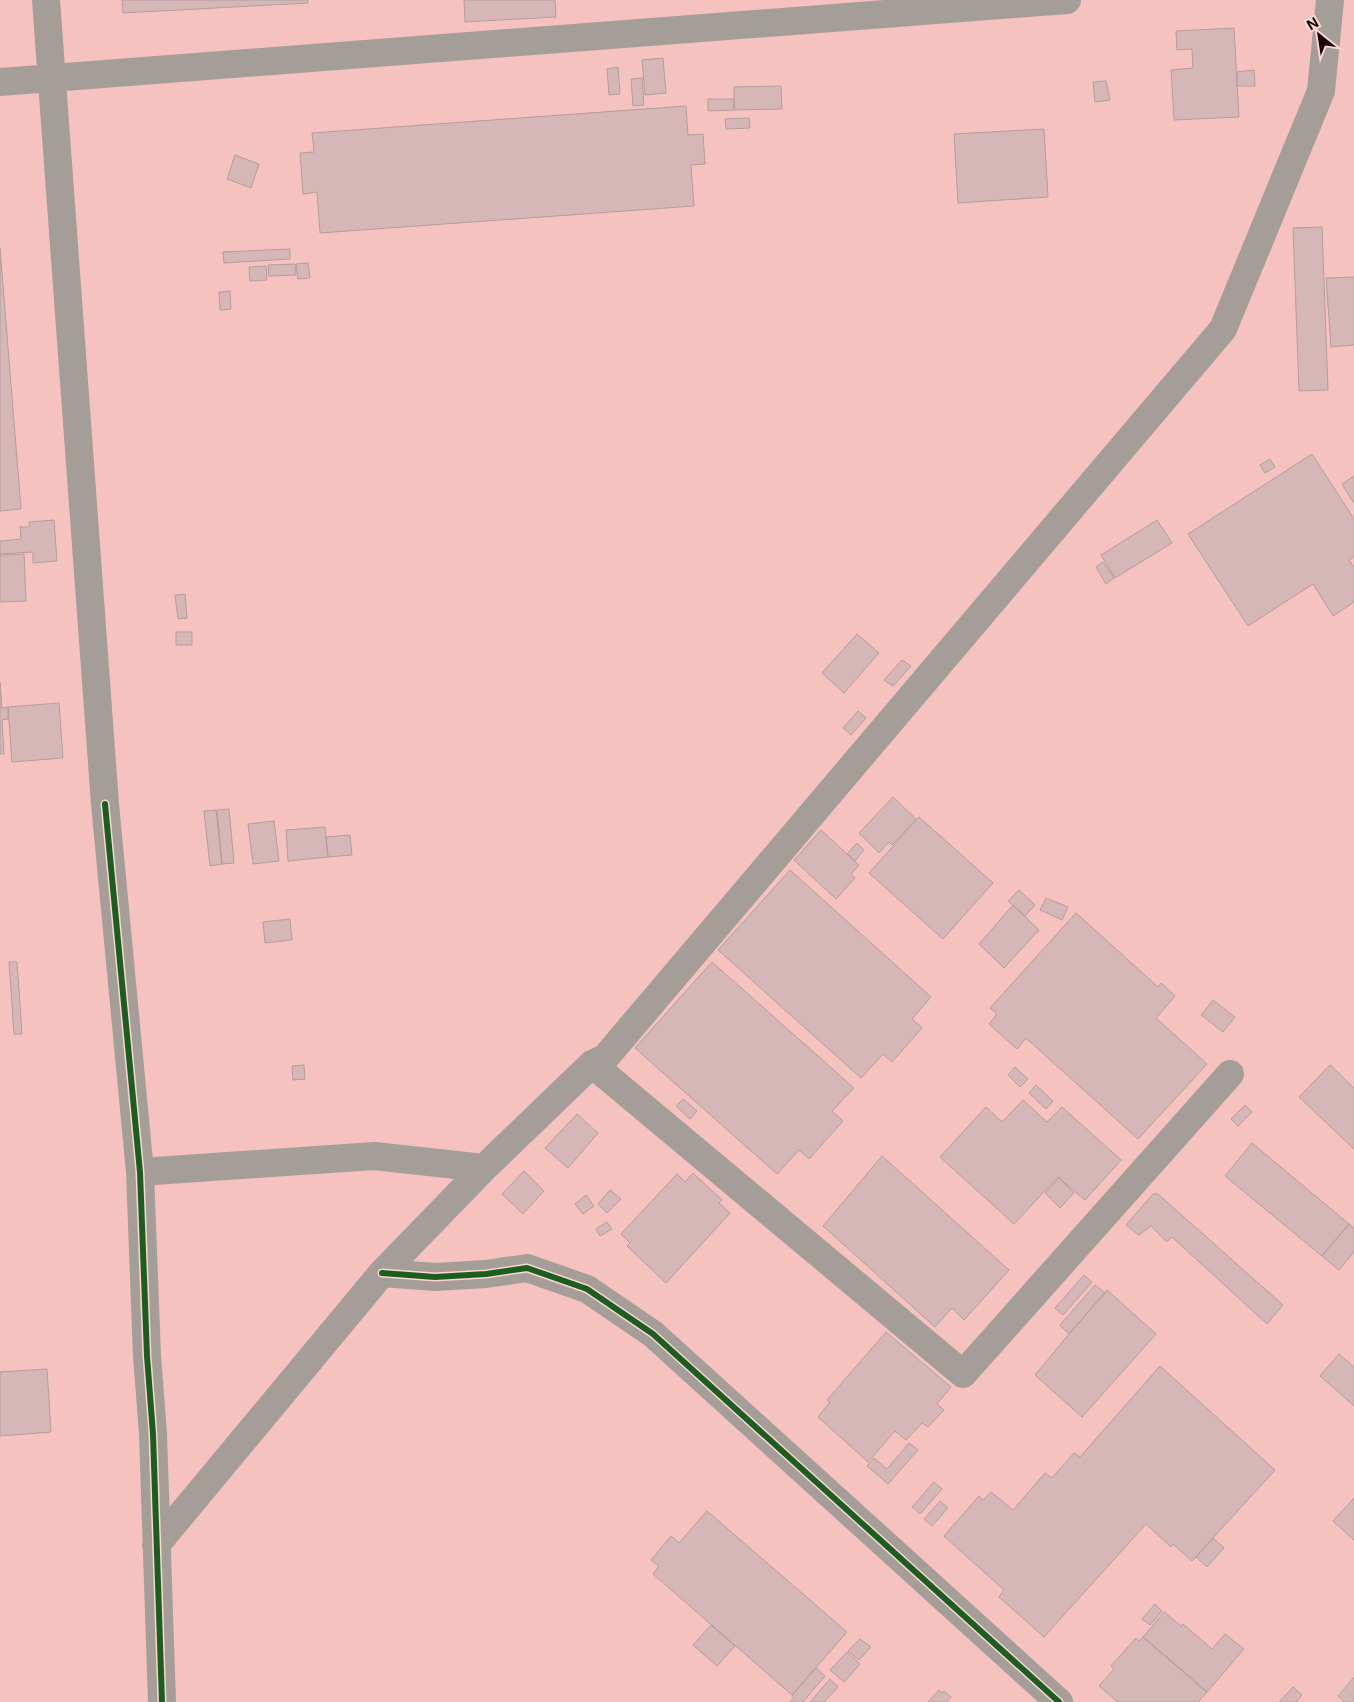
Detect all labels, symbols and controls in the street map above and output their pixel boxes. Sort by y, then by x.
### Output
north arrow [1294,10,1344,60]
text: N [1303,13,1321,33]

